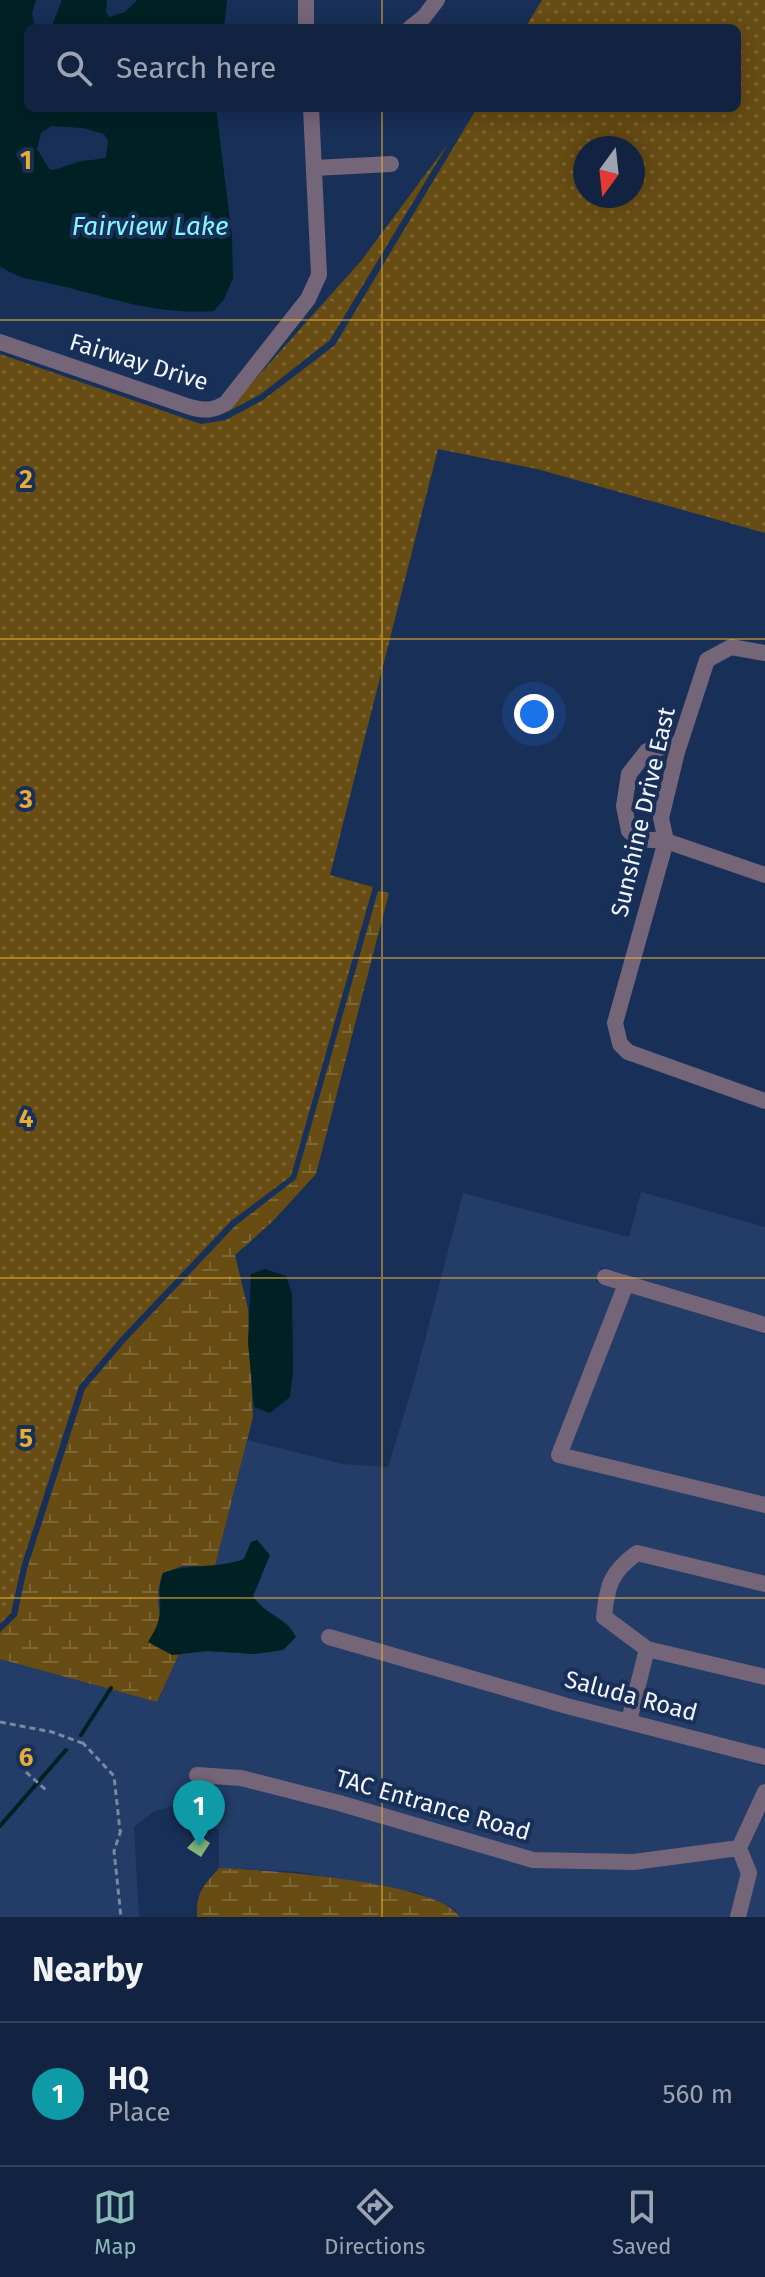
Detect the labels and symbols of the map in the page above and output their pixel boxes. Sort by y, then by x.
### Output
north arrow [573,136,645,208]
text: 1 [20,145,32,176]
water label: Fairview Lake [72,211,228,242]
street label: Fairway Drive [66,328,212,396]
text: 2 [19,464,33,495]
your location [514,694,554,734]
street label: Sunshine Drive East [605,704,681,920]
text: 3 [18,784,33,815]
text: 4 [19,1103,34,1134]
text: 5 [19,1423,33,1454]
street label: Saluda Road [562,1665,700,1727]
text: 6 [19,1742,34,1773]
street label: TAC Entrance Road [332,1764,534,1846]
pin: 1 [173,1780,225,1846]

